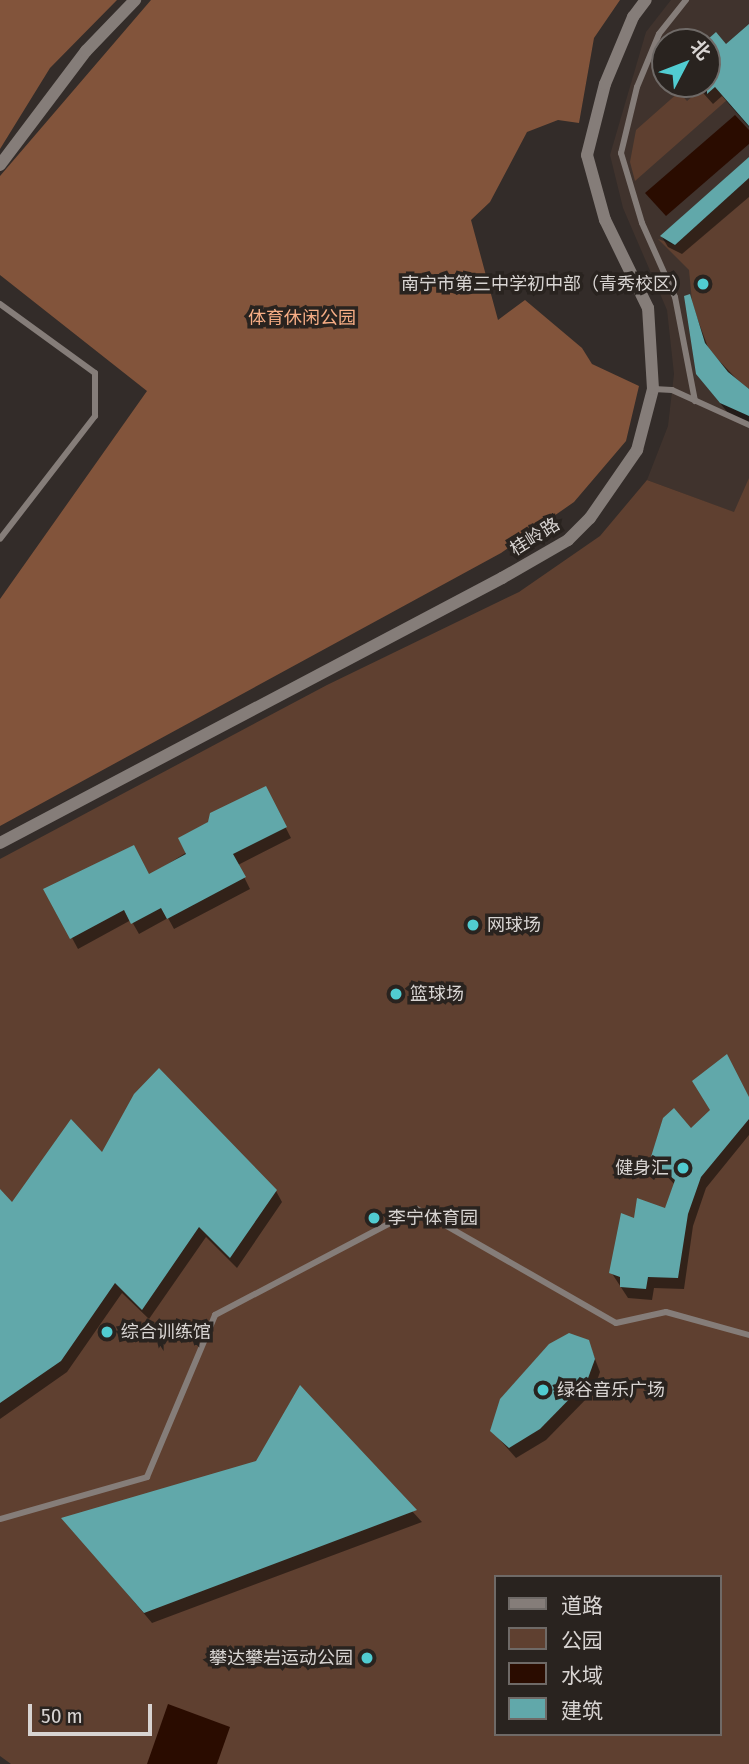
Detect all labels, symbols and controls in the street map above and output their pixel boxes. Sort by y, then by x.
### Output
north arrow [651,28,721,98]
text: 北 [686,35,715,65]
place label: 南宁市第三中学初中部（青秀校区） [401,273,689,295]
marker: 南宁市第三中学初中部（青秀校区） [695,276,711,292]
park label: 体育休闲公园 [248,307,356,329]
street label: 桂岭路 [506,514,564,560]
place label: 网球场 [487,914,541,936]
marker: 网球场 [465,917,481,933]
place label: 篮球场 [410,983,464,1005]
marker: 篮球场 [388,986,404,1002]
place label: 健身汇 [615,1157,669,1179]
marker: 健身汇 [675,1160,691,1176]
place label: 李宁体育园 [388,1207,478,1229]
marker: 李宁体育园 [366,1210,382,1226]
place label: 综合训练馆 [121,1321,211,1343]
marker: 综合训练馆 [99,1324,115,1340]
place label: 绿谷音乐广场 [557,1379,665,1401]
marker: 绿谷音乐广场 [535,1382,551,1398]
legend [494,1575,721,1736]
text: 道路 [561,1593,603,1619]
text: 公园 [561,1628,603,1654]
place label: 攀达攀岩运动公园 [209,1647,353,1669]
marker: 攀达攀岩运动公园 [359,1650,375,1666]
text: 水域 [561,1663,603,1689]
scale bar [32,1690,156,1734]
text: 建筑 [561,1698,603,1724]
text: 50 m [41,1703,83,1729]

